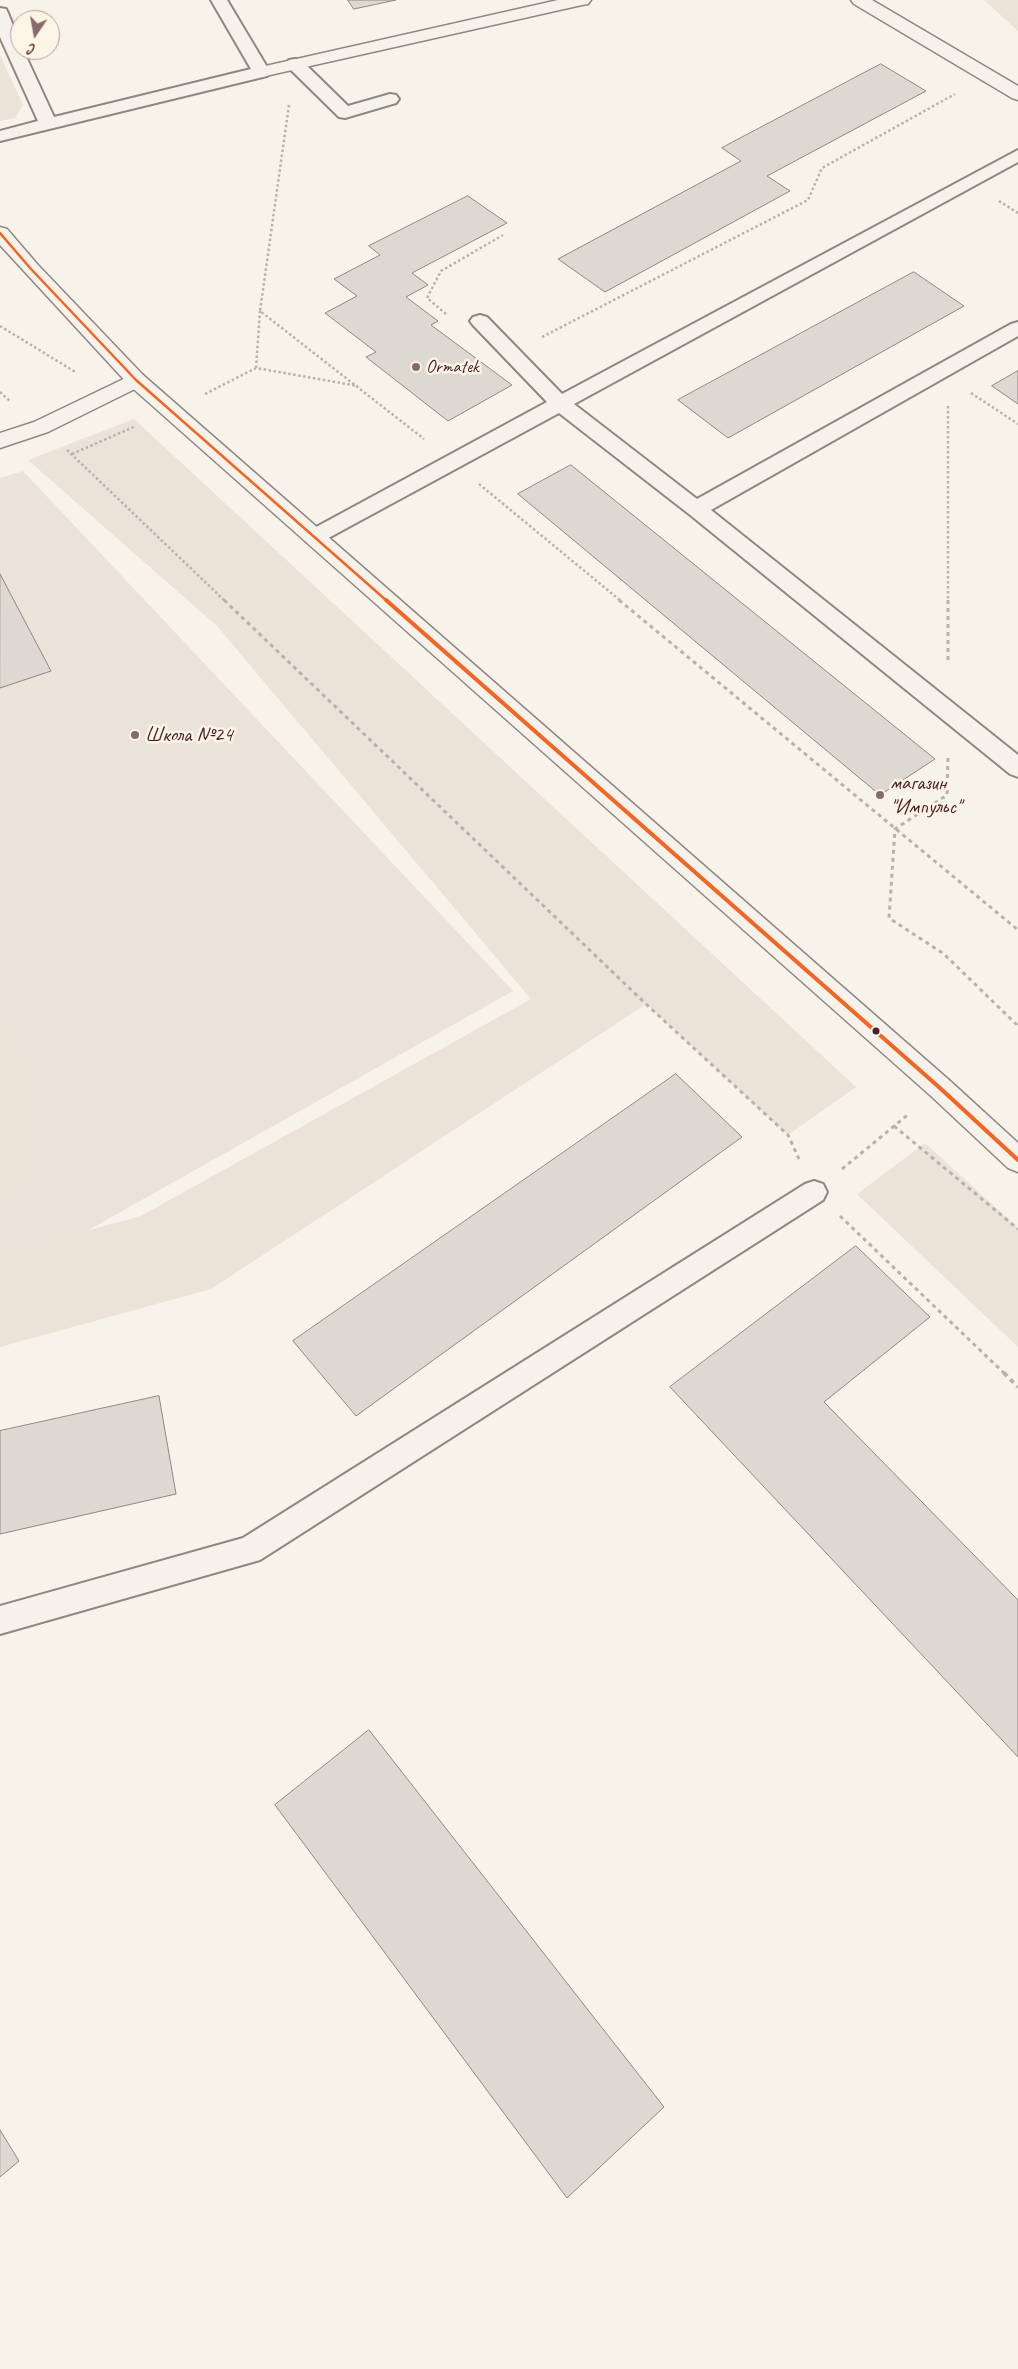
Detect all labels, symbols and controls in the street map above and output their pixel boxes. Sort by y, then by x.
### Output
north arrow [10,10,60,60]
text: С [27,40,37,58]
place label: Ormatek [426,356,479,378]
marker: Ormatek [410,361,422,373]
place label: Школа №24 [145,722,233,748]
marker: Школа №24 [129,729,141,741]
place label: магазин "Импульс" [890,770,961,820]
marker: магазин "Импульс" [874,789,886,801]
unlabelled marker [871,1026,881,1036]

